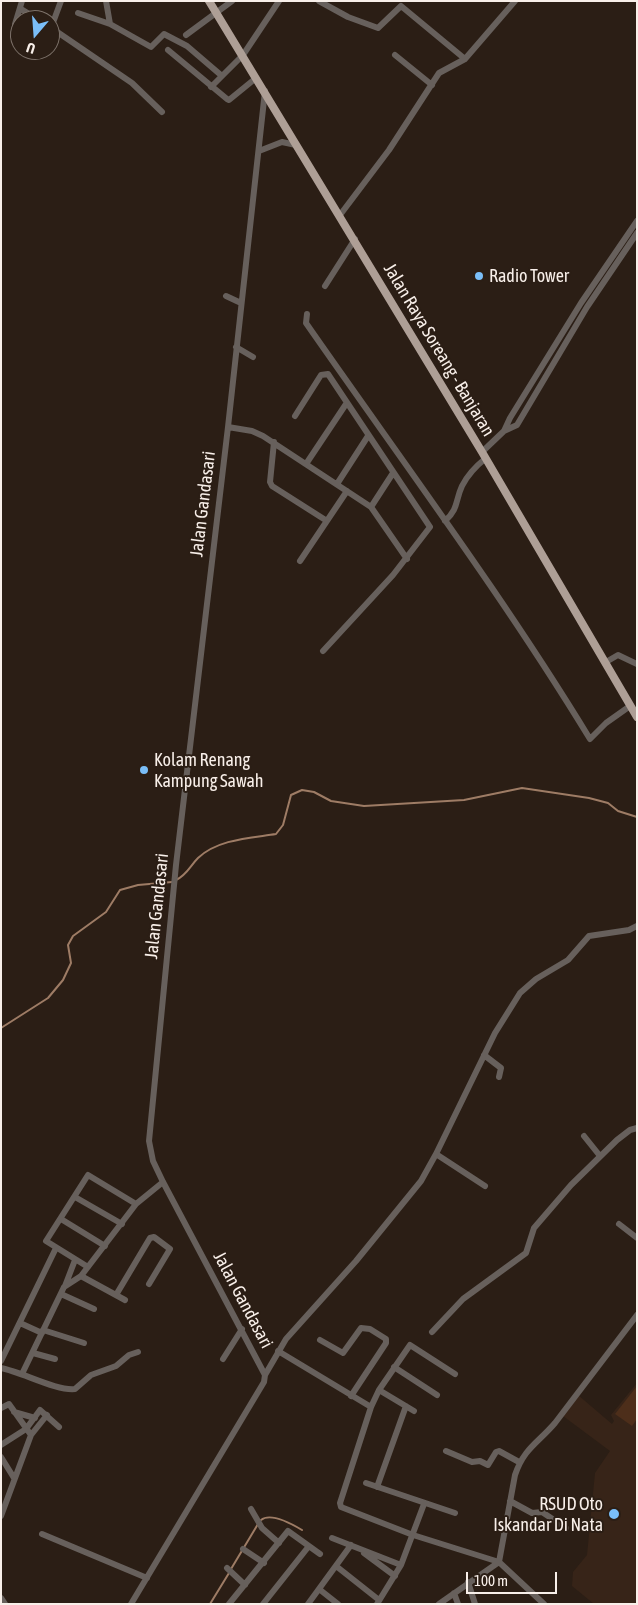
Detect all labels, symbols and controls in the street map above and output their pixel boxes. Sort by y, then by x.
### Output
north arrow [10,10,60,60]
text: U [24,39,37,57]
street label: Jalan Raya Soreang - Banjaran [379,260,499,440]
place label: Radio Tower [489,265,569,287]
marker: Radio Tower [473,270,485,282]
street label: Jalan Gandasari [186,450,220,558]
place label: Kolam Renang Kampung Sawah [154,749,264,792]
marker: Kolam Renang Kampung Sawah [138,764,150,776]
street label: Jalan Gandasari [141,852,173,960]
street label: Jalan Gandasari [209,1248,277,1352]
place label: RSUD Oto Iskandar Di Nata [493,1493,603,1536]
marker: RSUD Oto Iskandar Di Nata [607,1507,621,1521]
scale bar [468,1562,559,1594]
text: 100 m [474,1572,508,1589]

